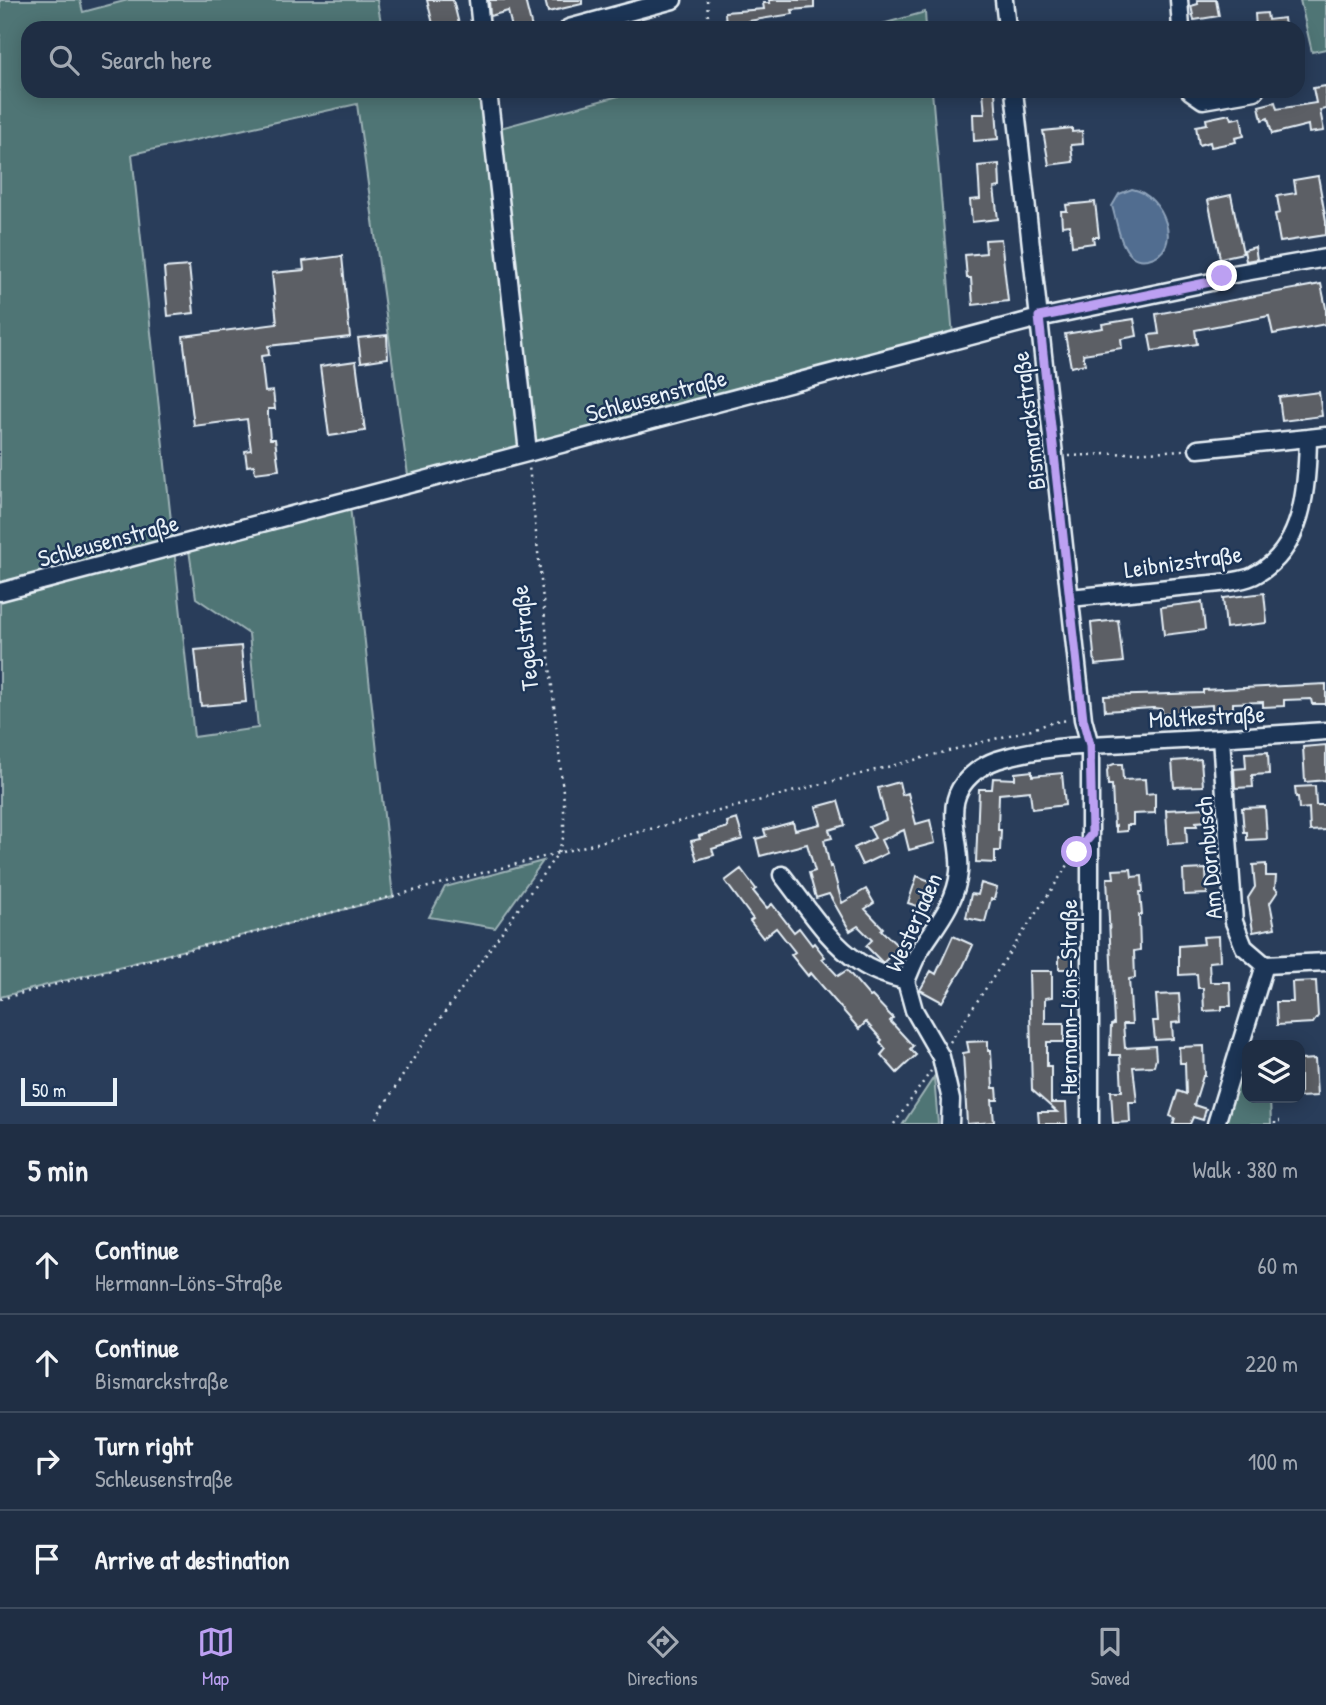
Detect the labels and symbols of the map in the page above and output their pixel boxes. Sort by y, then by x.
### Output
route end [1206,260,1237,291]
street label: Bismarckstraße [1004,349,1052,492]
street label: Schleusenstraße [582,361,730,429]
street label: Schleusenstraße [34,506,182,574]
street label: Leibnizstraße [1122,537,1244,585]
street label: Tegelstraße [503,583,545,692]
street label: Moltkestraße [1148,697,1266,735]
street label: Am Dornbusch [1187,795,1229,921]
route start [1061,836,1092,867]
street label: Westerjaden [877,867,949,977]
street label: Hermann-Löns-Straße [1052,899,1084,1095]
scale bar [21,1075,117,1107]

